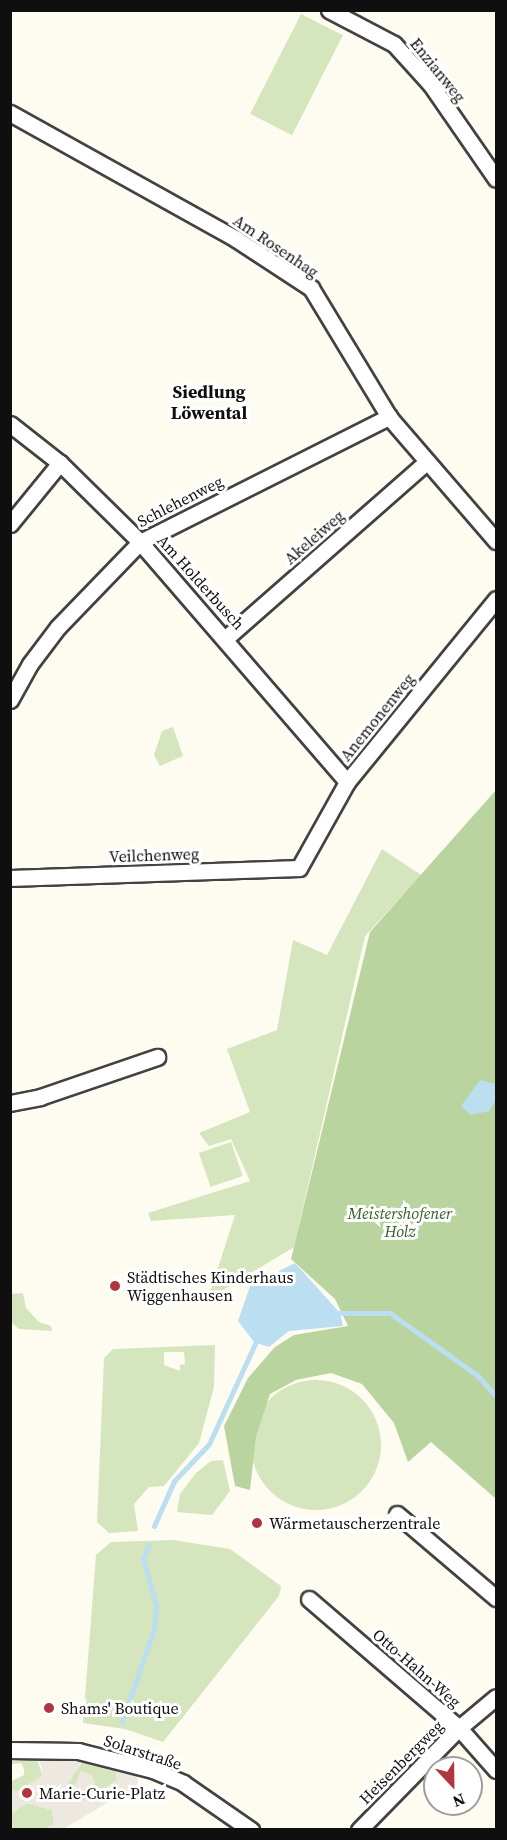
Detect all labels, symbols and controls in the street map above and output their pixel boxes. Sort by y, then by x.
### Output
street label: Enzianweg [406,34,470,106]
street label: Am Rosenhag [230,211,322,281]
district label: Siedlung Löwental [171,382,247,424]
street label: Schlehenweg [134,471,226,531]
street label: Akeleiweg [280,506,348,568]
street label: Am Holderbusch [153,531,249,633]
street label: Anemonenweg [336,669,418,765]
street label: Veilchenweg [109,844,199,866]
park label: Meistershofener Holz [348,1203,452,1241]
place label: Städtisches Kinderhaus Wiggenhausen [127,1267,293,1305]
marker: Städtisches Kinderhaus Wiggenhausen [108,1279,122,1293]
place label: Wärmetauscherzentrale [269,1513,440,1533]
marker: Wärmetauscherzentrale [250,1516,264,1530]
street label: Otto-Hahn-Weg [369,1625,465,1711]
place label: Shams' Boutique [61,1698,179,1718]
marker: Shams' Boutique [42,1701,56,1715]
street label: Heisenbergweg [355,1716,447,1808]
street label: Solarstraße [102,1730,184,1774]
north arrow [423,1756,483,1816]
place label: Marie-Curie-Platz [39,1783,165,1803]
marker: Marie-Curie-Platz [20,1786,34,1800]
text: N [449,1788,469,1813]

